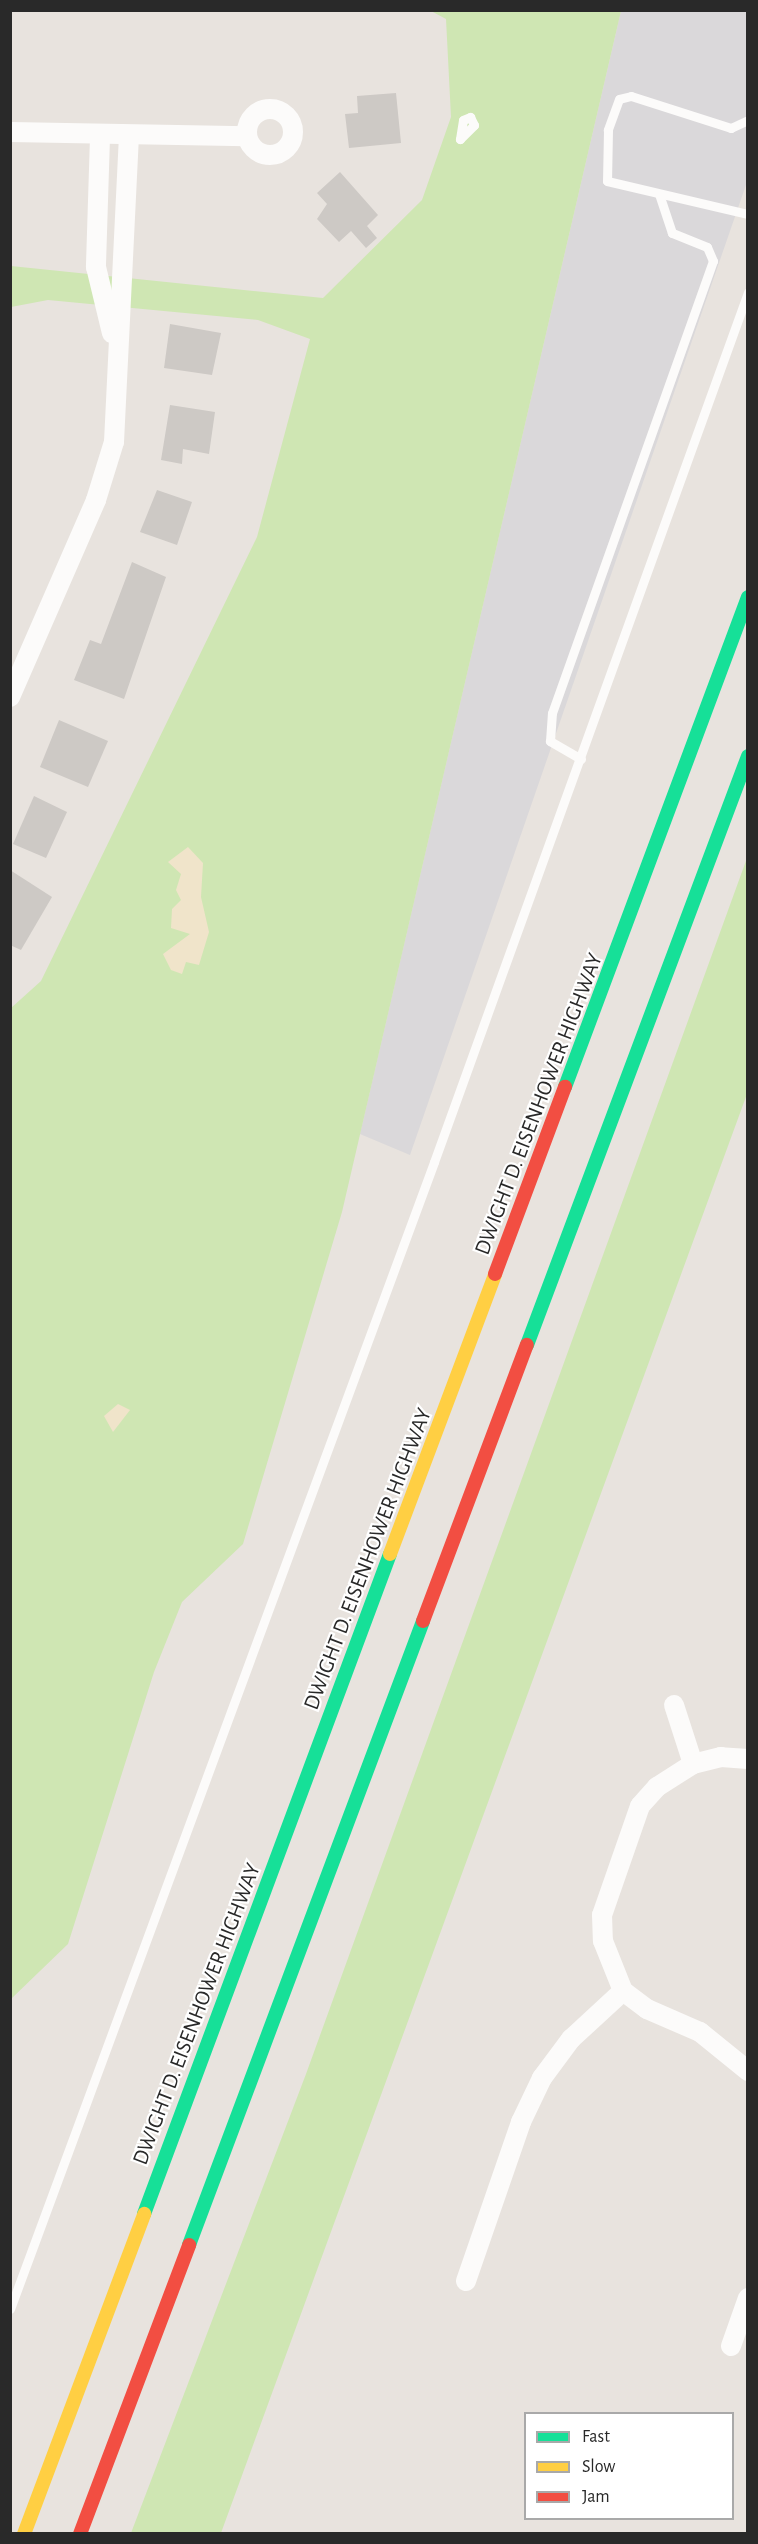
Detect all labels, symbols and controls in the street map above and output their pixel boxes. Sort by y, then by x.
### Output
street label: DWIGHT D. EISENHOWER HIGHWAY [469,949,609,1259]
street label: DWIGHT D. EISENHOWER HIGHWAY [298,1404,438,1714]
street label: DWIGHT D. EISENHOWER HIGHWAY [127,1859,267,2169]
legend [524,2412,734,2520]
text: Fast [582,2428,610,2446]
text: Slow [582,2458,615,2476]
text: Jam [582,2488,610,2506]

